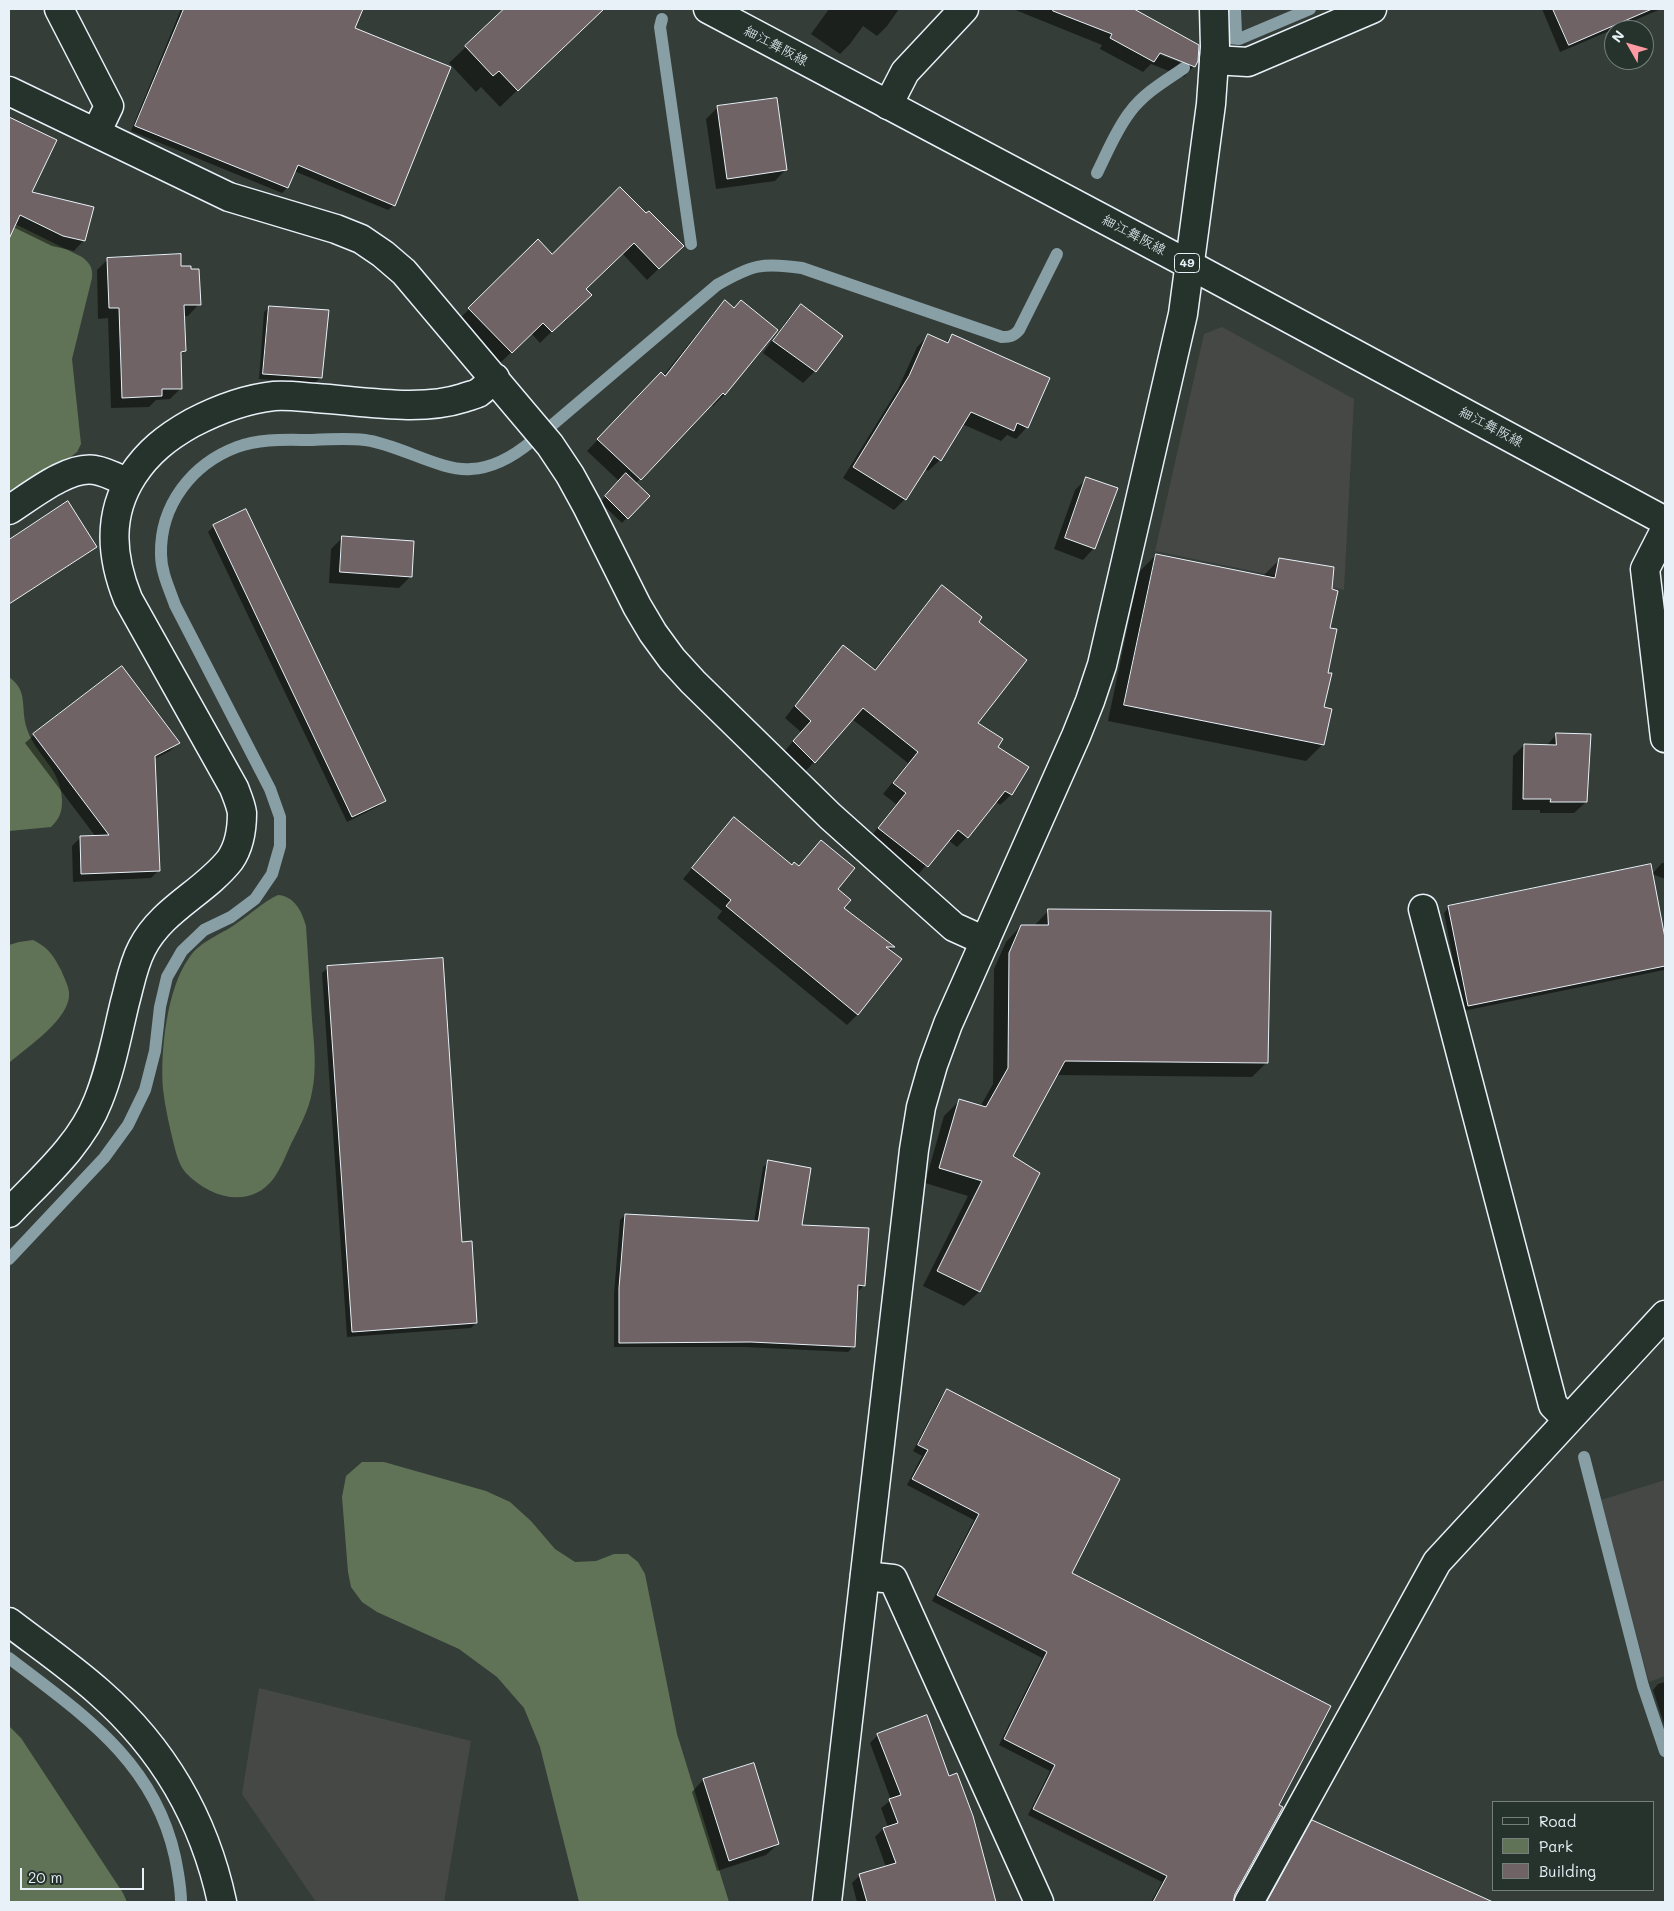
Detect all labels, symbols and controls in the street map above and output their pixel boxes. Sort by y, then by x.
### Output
north arrow [1604,20,1654,70]
street label: 細江舞阪線 [741,22,811,70]
text: N [1607,26,1628,46]
street label: 細江舞阪線 [1099,211,1169,259]
road number: 49 [1174,254,1200,272]
street label: 細江舞阪線 [1456,403,1526,451]
legend [1492,1801,1654,1891]
text: Road [1539,1811,1576,1831]
text: Park [1539,1836,1573,1856]
scale bar [22,1858,146,1890]
text: Building [1539,1861,1596,1881]
text: 20 m [28,1867,62,1887]

